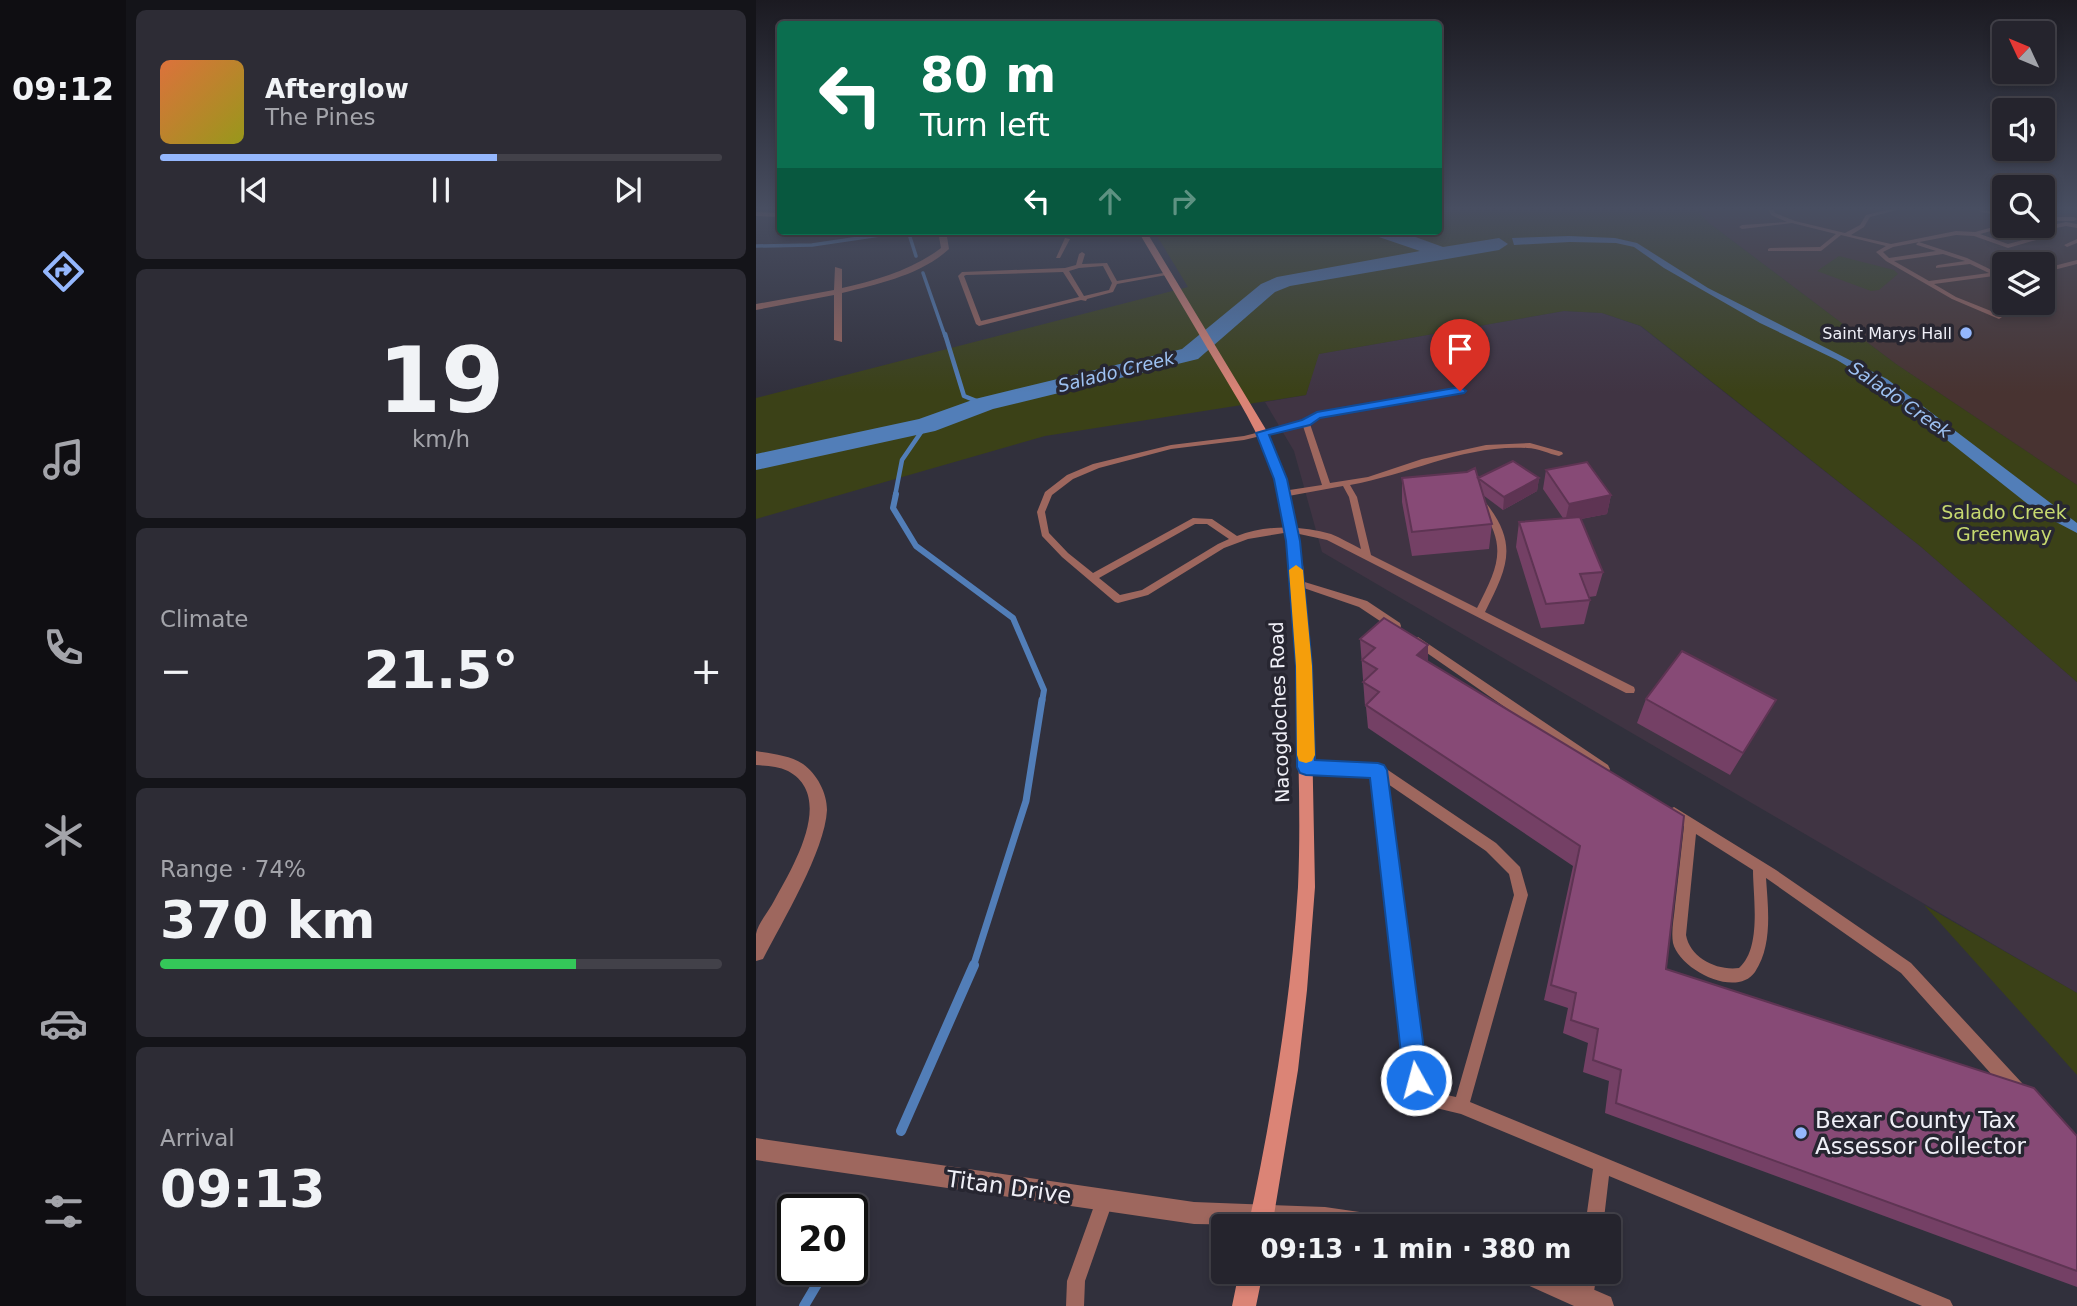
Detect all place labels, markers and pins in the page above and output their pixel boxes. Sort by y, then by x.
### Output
pin [1430,319,1490,391]
place label: Saint Marys Hall [1822,324,1952,343]
marker: Saint Marys Hall [1958,325,1974,341]
place label: Bexar County Tax Assessor Collector [1815,1107,2026,1159]
marker: Bexar County Tax Assessor Collector [1793,1125,1809,1141]

